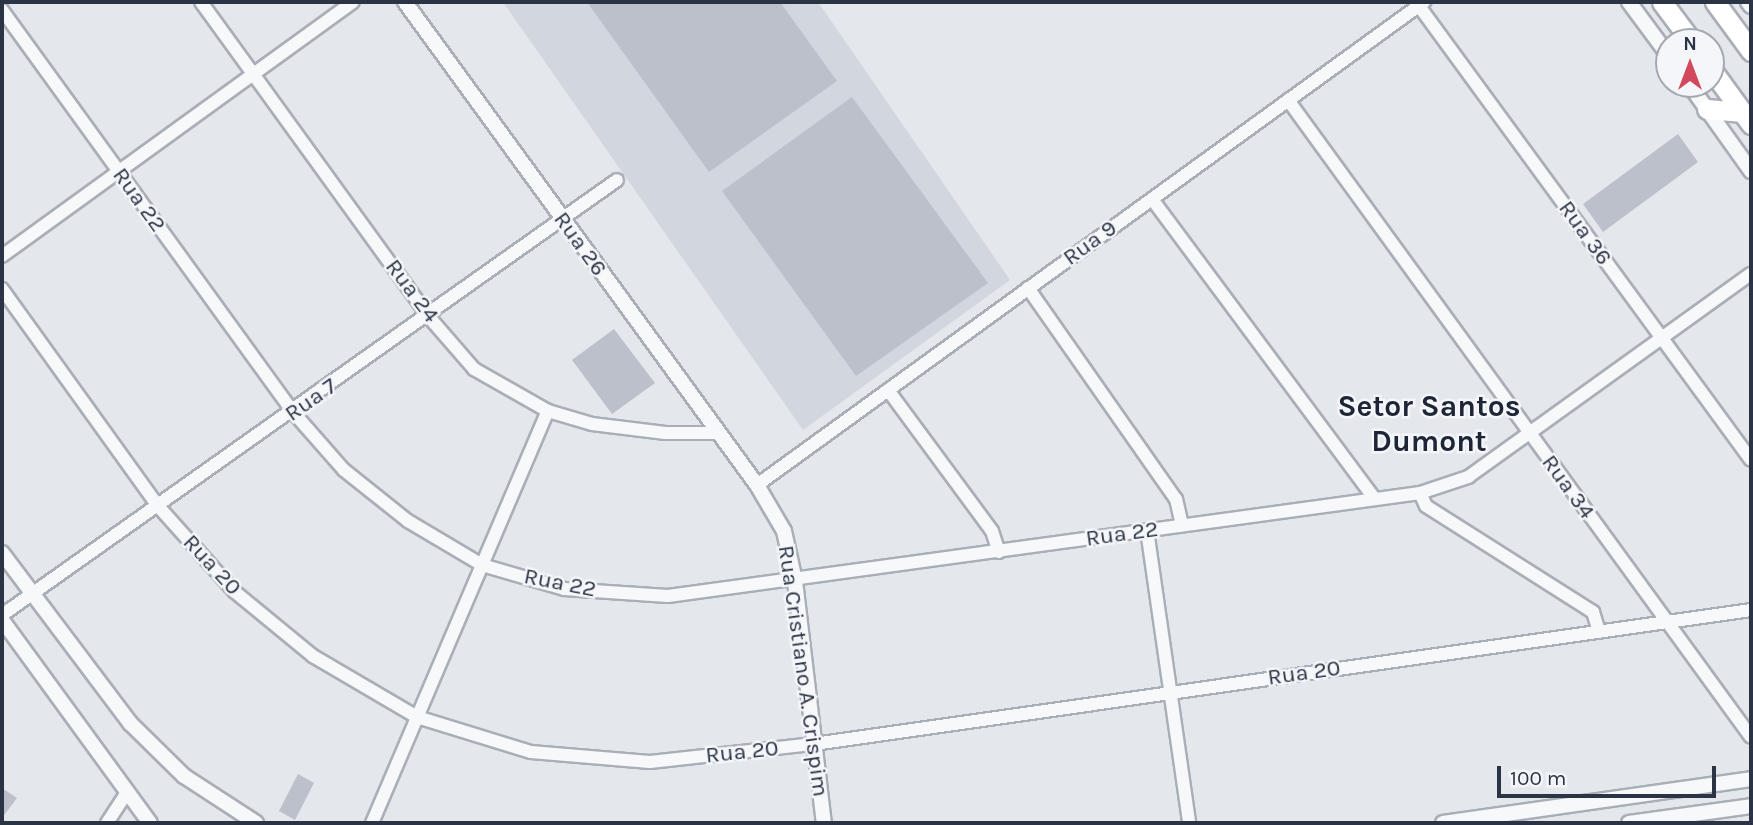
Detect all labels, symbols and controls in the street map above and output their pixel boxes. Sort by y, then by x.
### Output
north arrow [1655,28,1725,98]
text: N [1683,33,1697,55]
street label: Rua 22 [106,162,172,238]
street label: Rua 36 [1552,195,1618,271]
street label: Rua 26 [547,207,613,281]
street label: Rua 9 [1058,214,1122,272]
street label: Rua 24 [379,254,445,328]
street label: Rua 7 [280,372,342,428]
district label: Setor Santos Dumont [1337,388,1521,458]
street label: Rua 34 [1536,450,1600,524]
street label: Rua 22 [1084,515,1160,553]
street label: Rua 20 [177,529,247,601]
street label: Rua Cristiano A. Crispim [772,544,834,798]
street label: Rua 22 [522,563,598,603]
street label: Rua 20 [1266,654,1342,692]
street label: Rua 20 [704,734,780,770]
scale bar [1501,752,1720,796]
text: 100 m [1510,766,1567,790]

